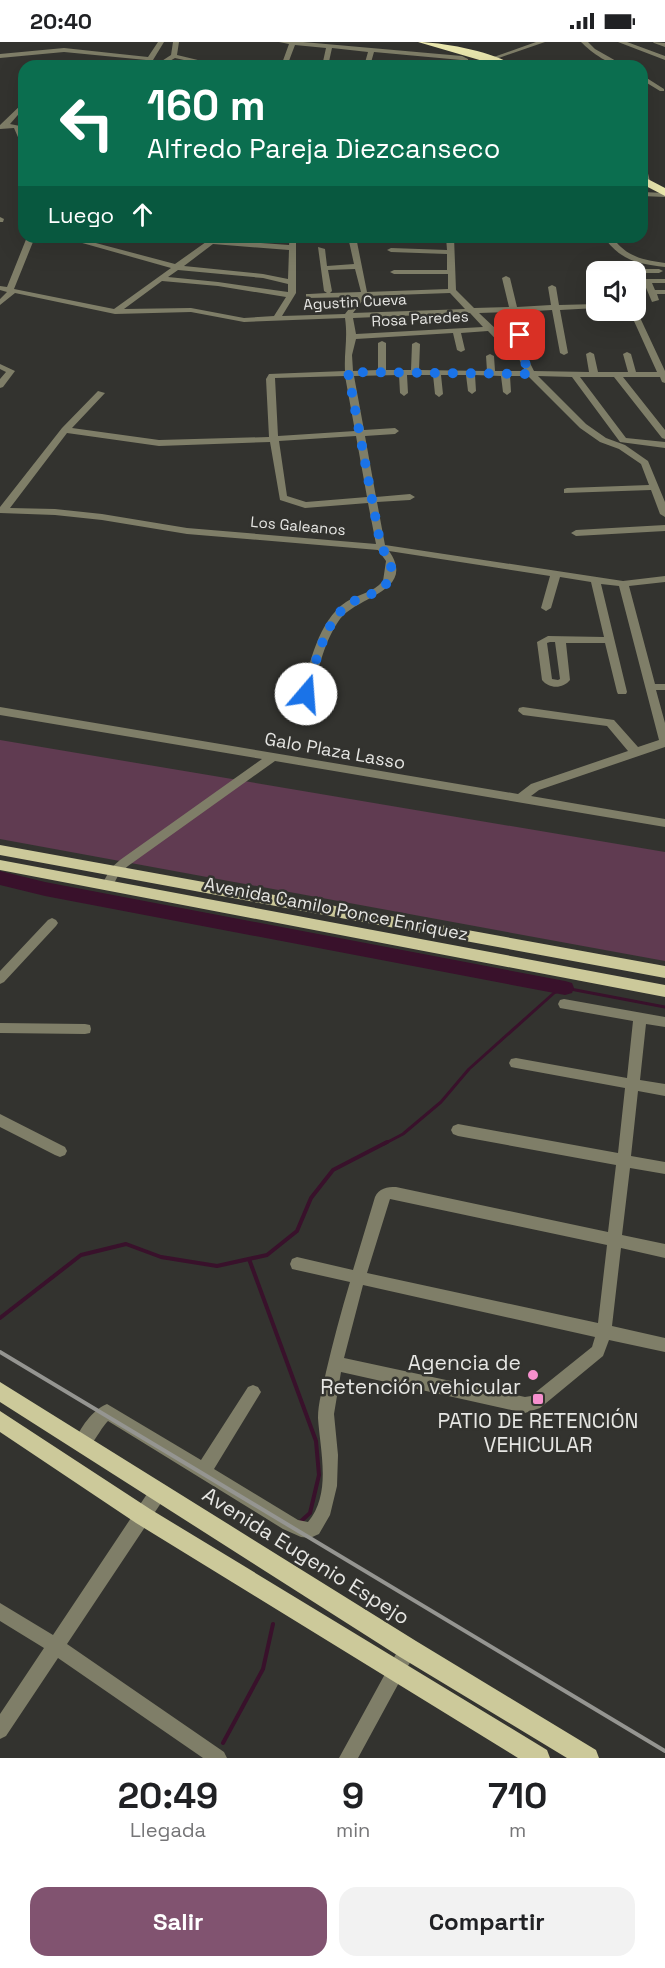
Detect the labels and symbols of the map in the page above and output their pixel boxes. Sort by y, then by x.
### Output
street label: Agustin Cueva [303,289,408,314]
street label: Rosa Paredes [371,306,469,331]
pin [494,309,545,360]
street label: Los Galeanos [250,512,346,539]
position arrow [274,662,338,726]
street label: Galo Plaza Lasso [263,727,407,774]
street label: Avenida Camilo Ponce Enriquez [202,872,470,945]
place label: Agencia de Retención vehicular [320,1349,521,1400]
marker: Agencia de Retención vehicular [526,1368,540,1382]
marker: PATIO DE RETENCIÓN VEHICULAR [531,1392,545,1406]
place label: PATIO DE RETENCIÓN VEHICULAR [438,1407,638,1458]
street label: Avenida Eugenio Espejo [198,1481,415,1630]

